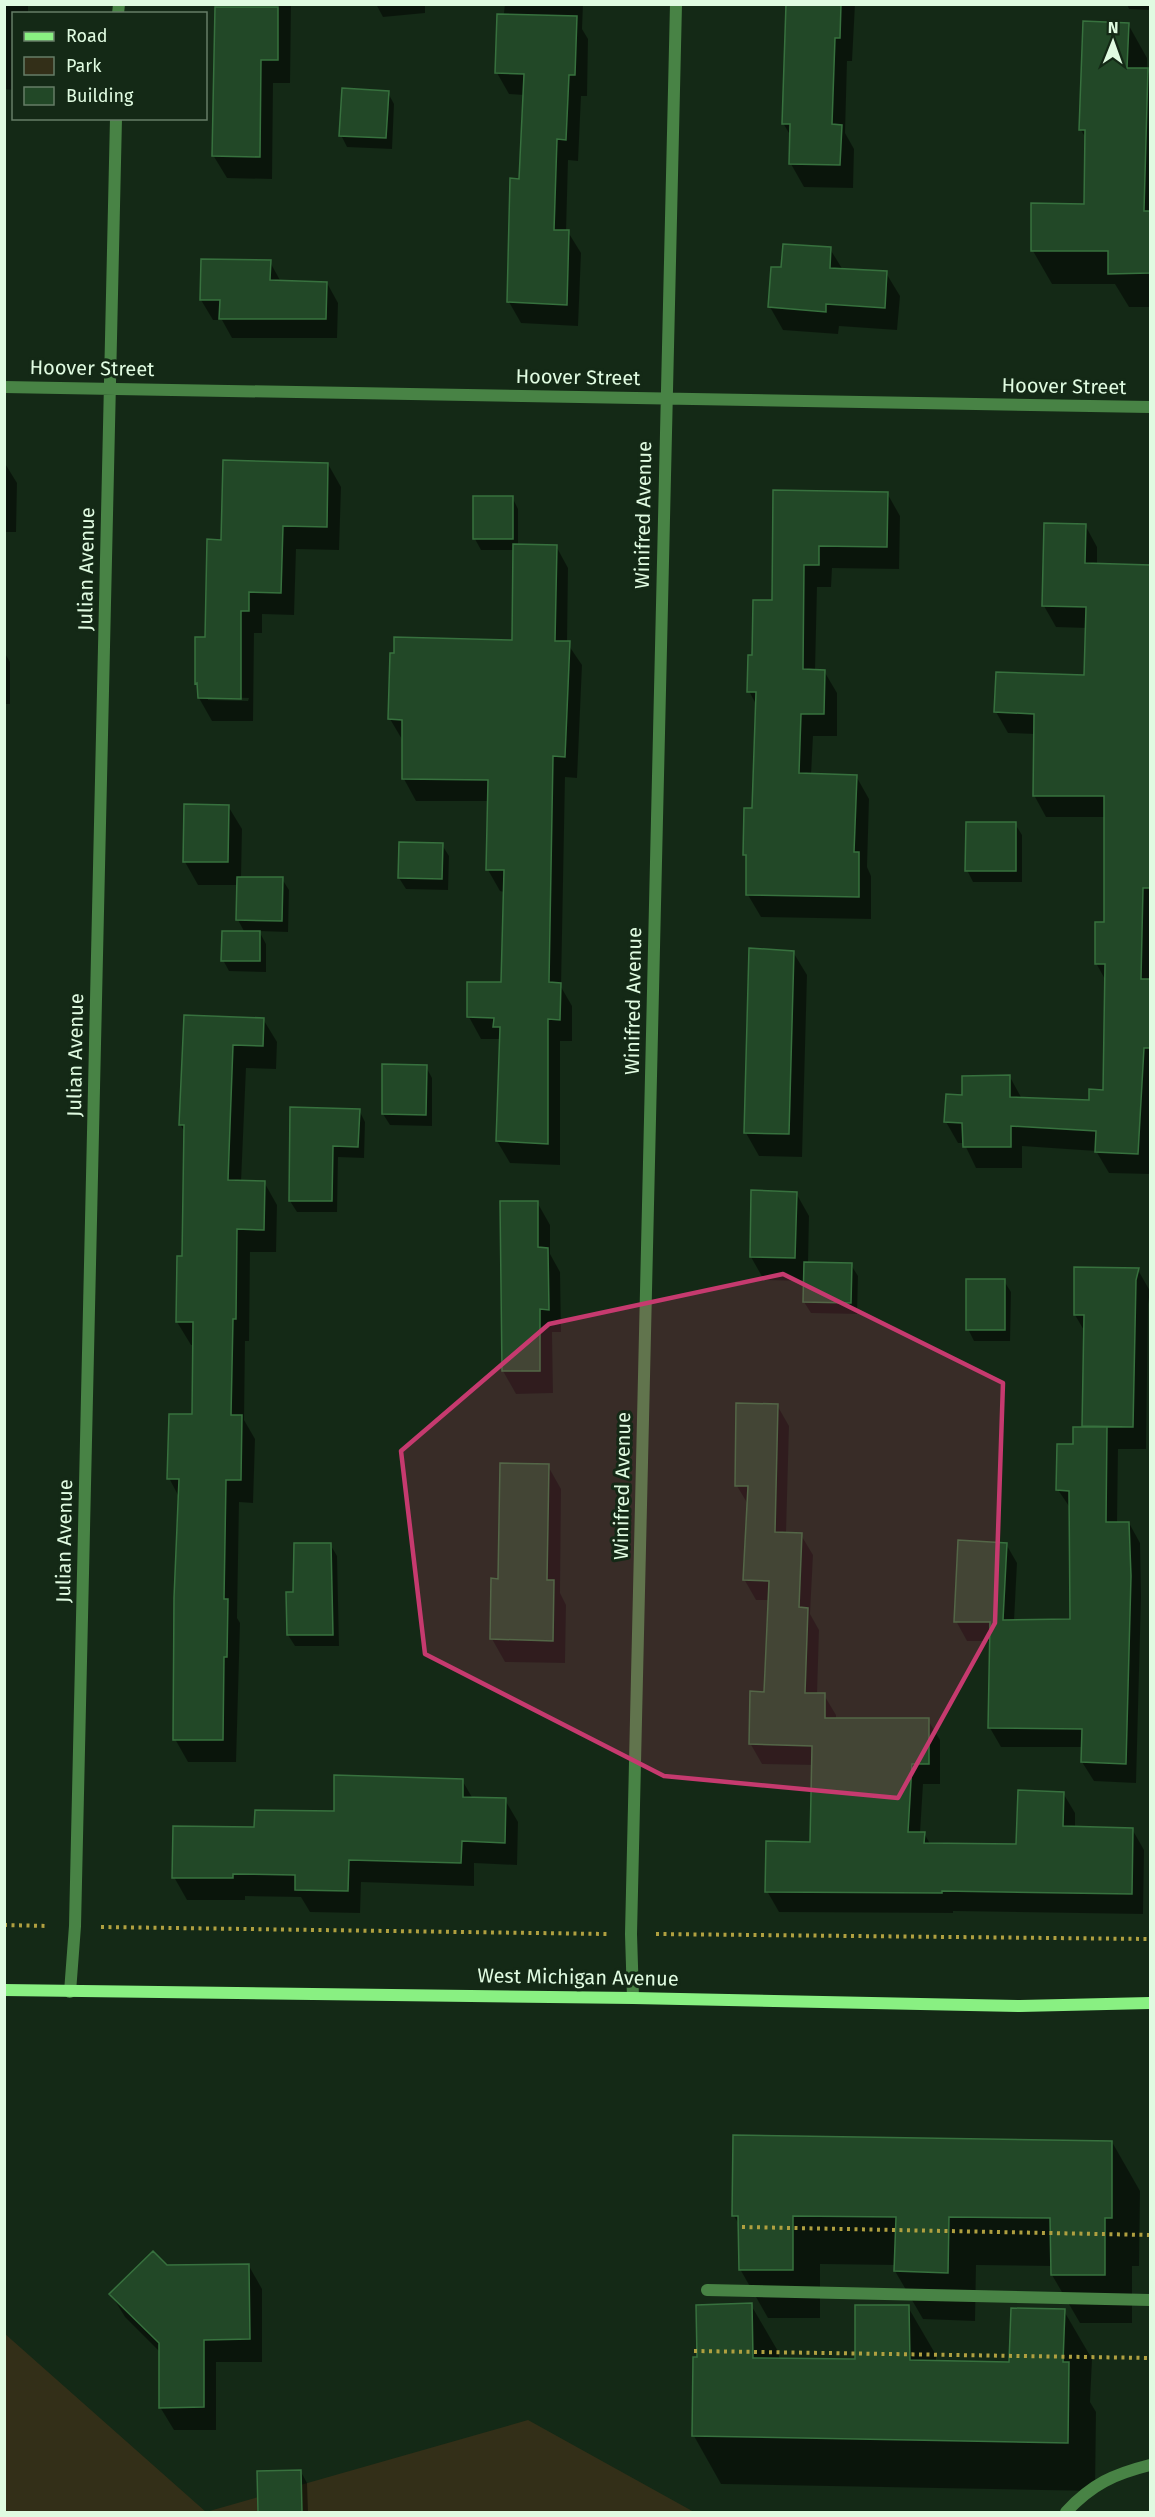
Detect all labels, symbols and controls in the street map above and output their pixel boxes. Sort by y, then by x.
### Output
legend [12,12,207,120]
north arrow [1083,12,1143,72]
text: N [1108,18,1119,37]
text: Road [66,25,108,47]
text: Park [66,55,102,77]
text: Building [66,85,134,107]
street label: Hoover Street [29,355,155,381]
street label: Hoover Street [515,364,641,390]
street label: Hoover Street [1001,373,1127,399]
street label: Winifred Avenue [630,441,656,589]
street label: Julian Avenue [73,507,99,631]
street label: Winifred Avenue [620,927,646,1075]
street label: Julian Avenue [62,993,88,1117]
street label: Winifred Avenue [609,1412,635,1560]
street label: Julian Avenue [51,1479,77,1603]
street label: West Michigan Avenue [477,1963,679,1991]

